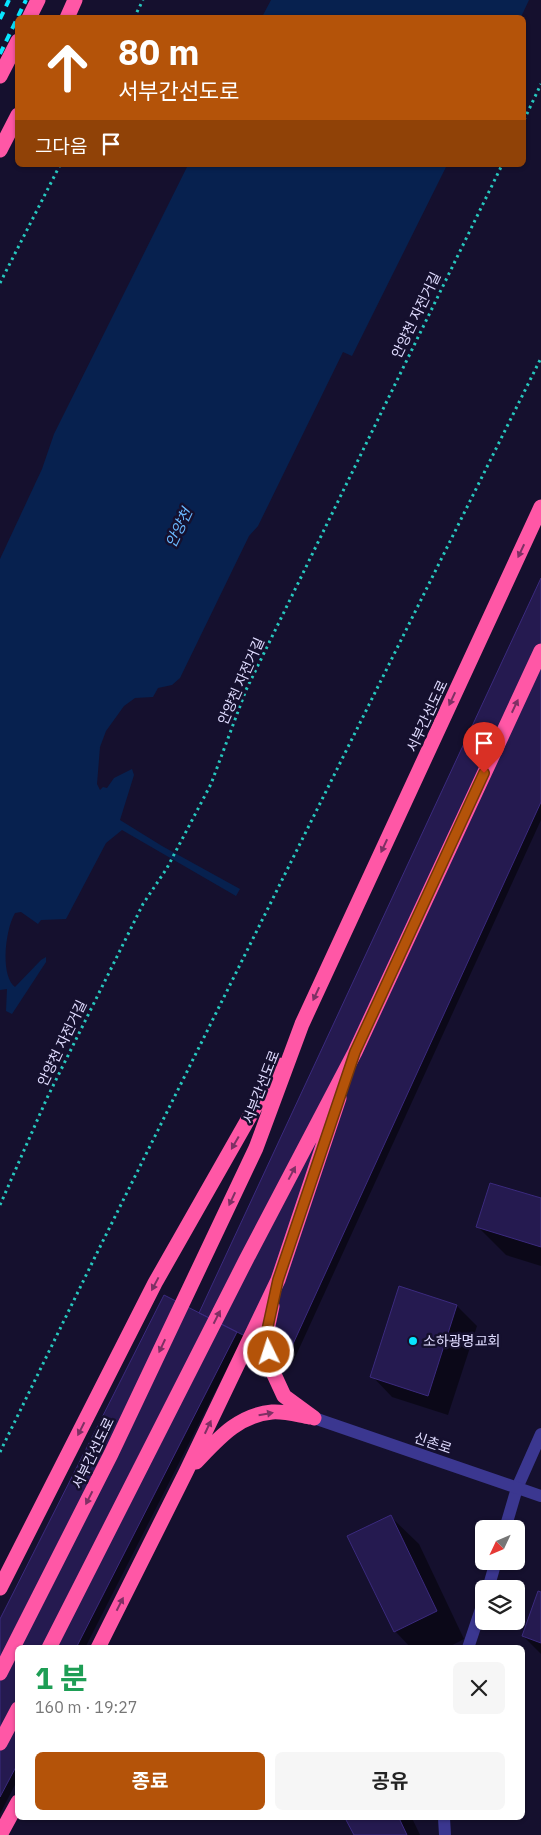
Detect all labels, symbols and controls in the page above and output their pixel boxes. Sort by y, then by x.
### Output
text: 80 m [118,29,200,75]
icon: ahead [35,35,100,100]
text: 서부간선도로 [118,76,239,105]
icon: arrive [97,130,125,158]
text: 그다음 [35,134,87,158]
street label: 안양천 자전거길 [387,269,445,361]
water label: 안양천 [161,503,197,551]
one-way arrow [516,544,524,558]
street label: 안양천 자전거길 [214,635,268,727]
street label: 서부간선도로 [403,677,452,755]
one-way arrow [448,692,456,706]
one-way arrow [512,699,520,713]
pin [463,722,505,773]
icon: arrive [470,729,498,757]
one-way arrow [380,839,388,853]
one-way arrow [312,987,320,1001]
street label: 안양천 자전거길 [33,997,91,1089]
street label: 서부간선도로 [239,1048,283,1126]
one-way arrow [230,1136,239,1149]
one-way arrow [288,1165,296,1180]
one-way arrow [227,1192,235,1206]
one-way arrow [151,1277,159,1292]
one-way arrow [213,1310,221,1324]
position arrow [242,1325,294,1377]
place label: 소하광명교회 [423,1332,500,1350]
marker: 소하광명교회 [407,1335,419,1347]
one-way arrow [158,1339,166,1353]
one-way arrow [258,1409,274,1417]
street label: 서부간선도로 [68,1414,118,1492]
one-way arrow [204,1420,212,1434]
one-way arrow [77,1422,85,1436]
street label: 신촌로 [412,1428,454,1458]
one-way arrow [85,1491,93,1505]
north arrow [475,1520,525,1570]
map controls [475,1520,525,1630]
button: layers [475,1580,525,1630]
one-way arrow [116,1597,124,1611]
text: 1 분 [35,1658,88,1697]
button: close [453,1662,505,1714]
text: 160 m · 19:27 [35,1697,137,1717]
button: 종료 [35,1752,265,1810]
button: 공유 [275,1752,505,1810]

